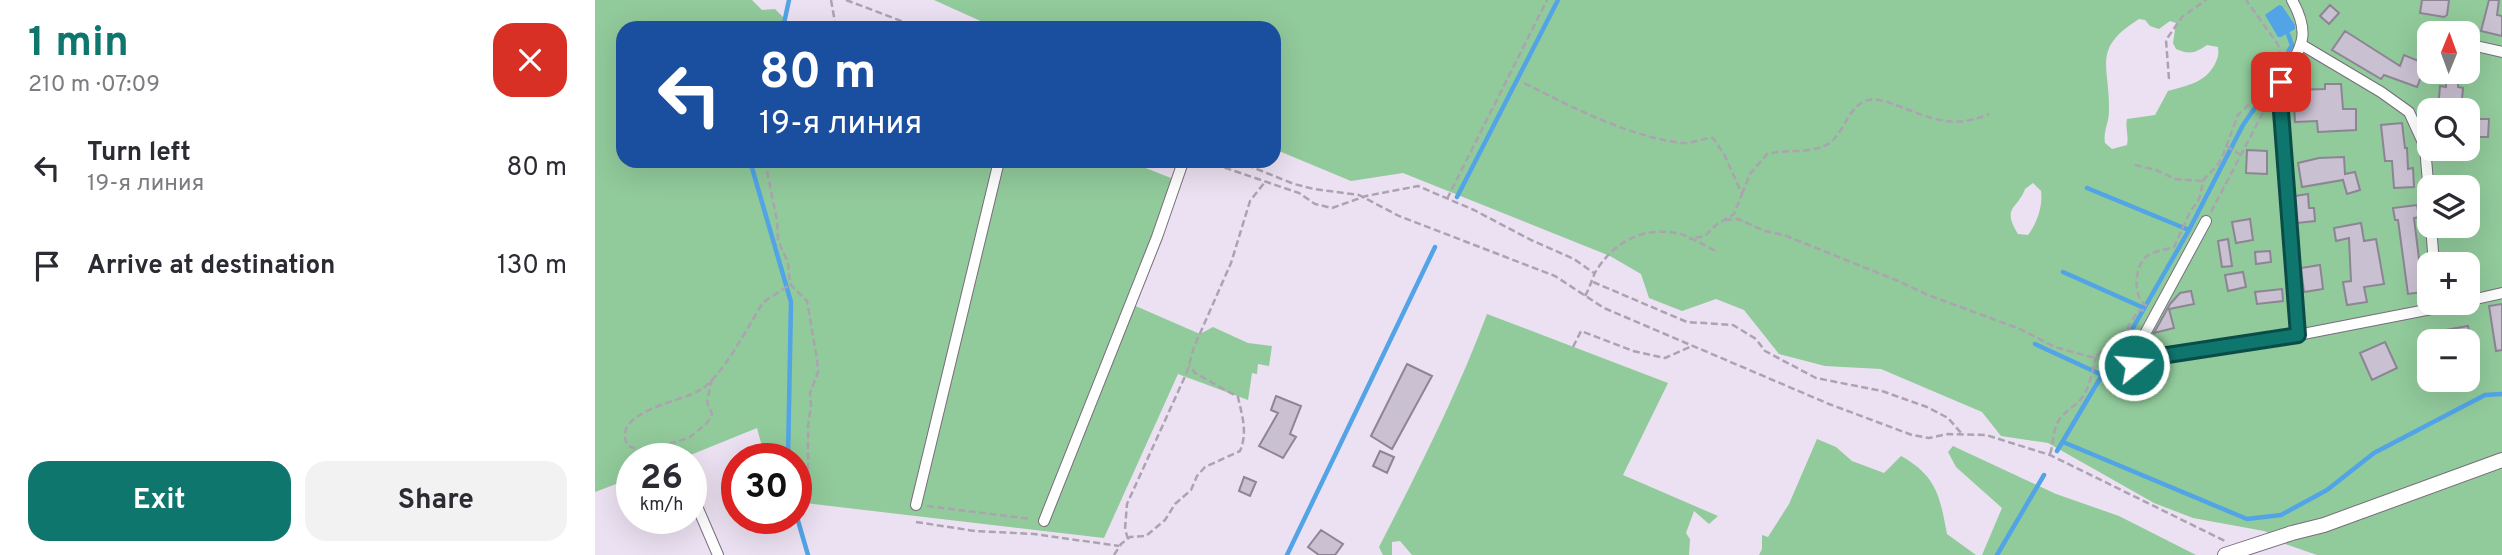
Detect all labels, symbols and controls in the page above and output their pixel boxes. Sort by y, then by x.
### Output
text: 1 min [28,18,129,71]
north arrow [2417,21,2480,84]
map controls [2417,21,2480,392]
button: close [493,23,567,97]
text: 80 m [759,44,876,106]
icon: left [644,49,735,140]
pin [2251,52,2311,112]
icon: arrive [2262,63,2300,101]
text: 210 m · 07:09 [28,71,160,100]
button: search [2417,98,2480,161]
text: 19-я линия [759,105,922,145]
text: Turn left [87,137,191,170]
icon: left [28,149,66,187]
text: 80 m [507,152,567,185]
text: 19-я линия [87,170,204,199]
button: layers [2417,175,2480,238]
icon: arrive [28,247,66,285]
text: Arrive at destination [87,250,335,283]
text: 130 m [497,250,567,283]
button: + [2417,252,2480,315]
position arrow [2097,328,2171,402]
button: − [2417,329,2480,392]
speed limit sign: 30 [721,443,812,534]
text: 26 [640,457,683,501]
button: Exit [28,461,291,541]
button: Share [305,461,567,541]
text: km/h [640,494,683,517]

